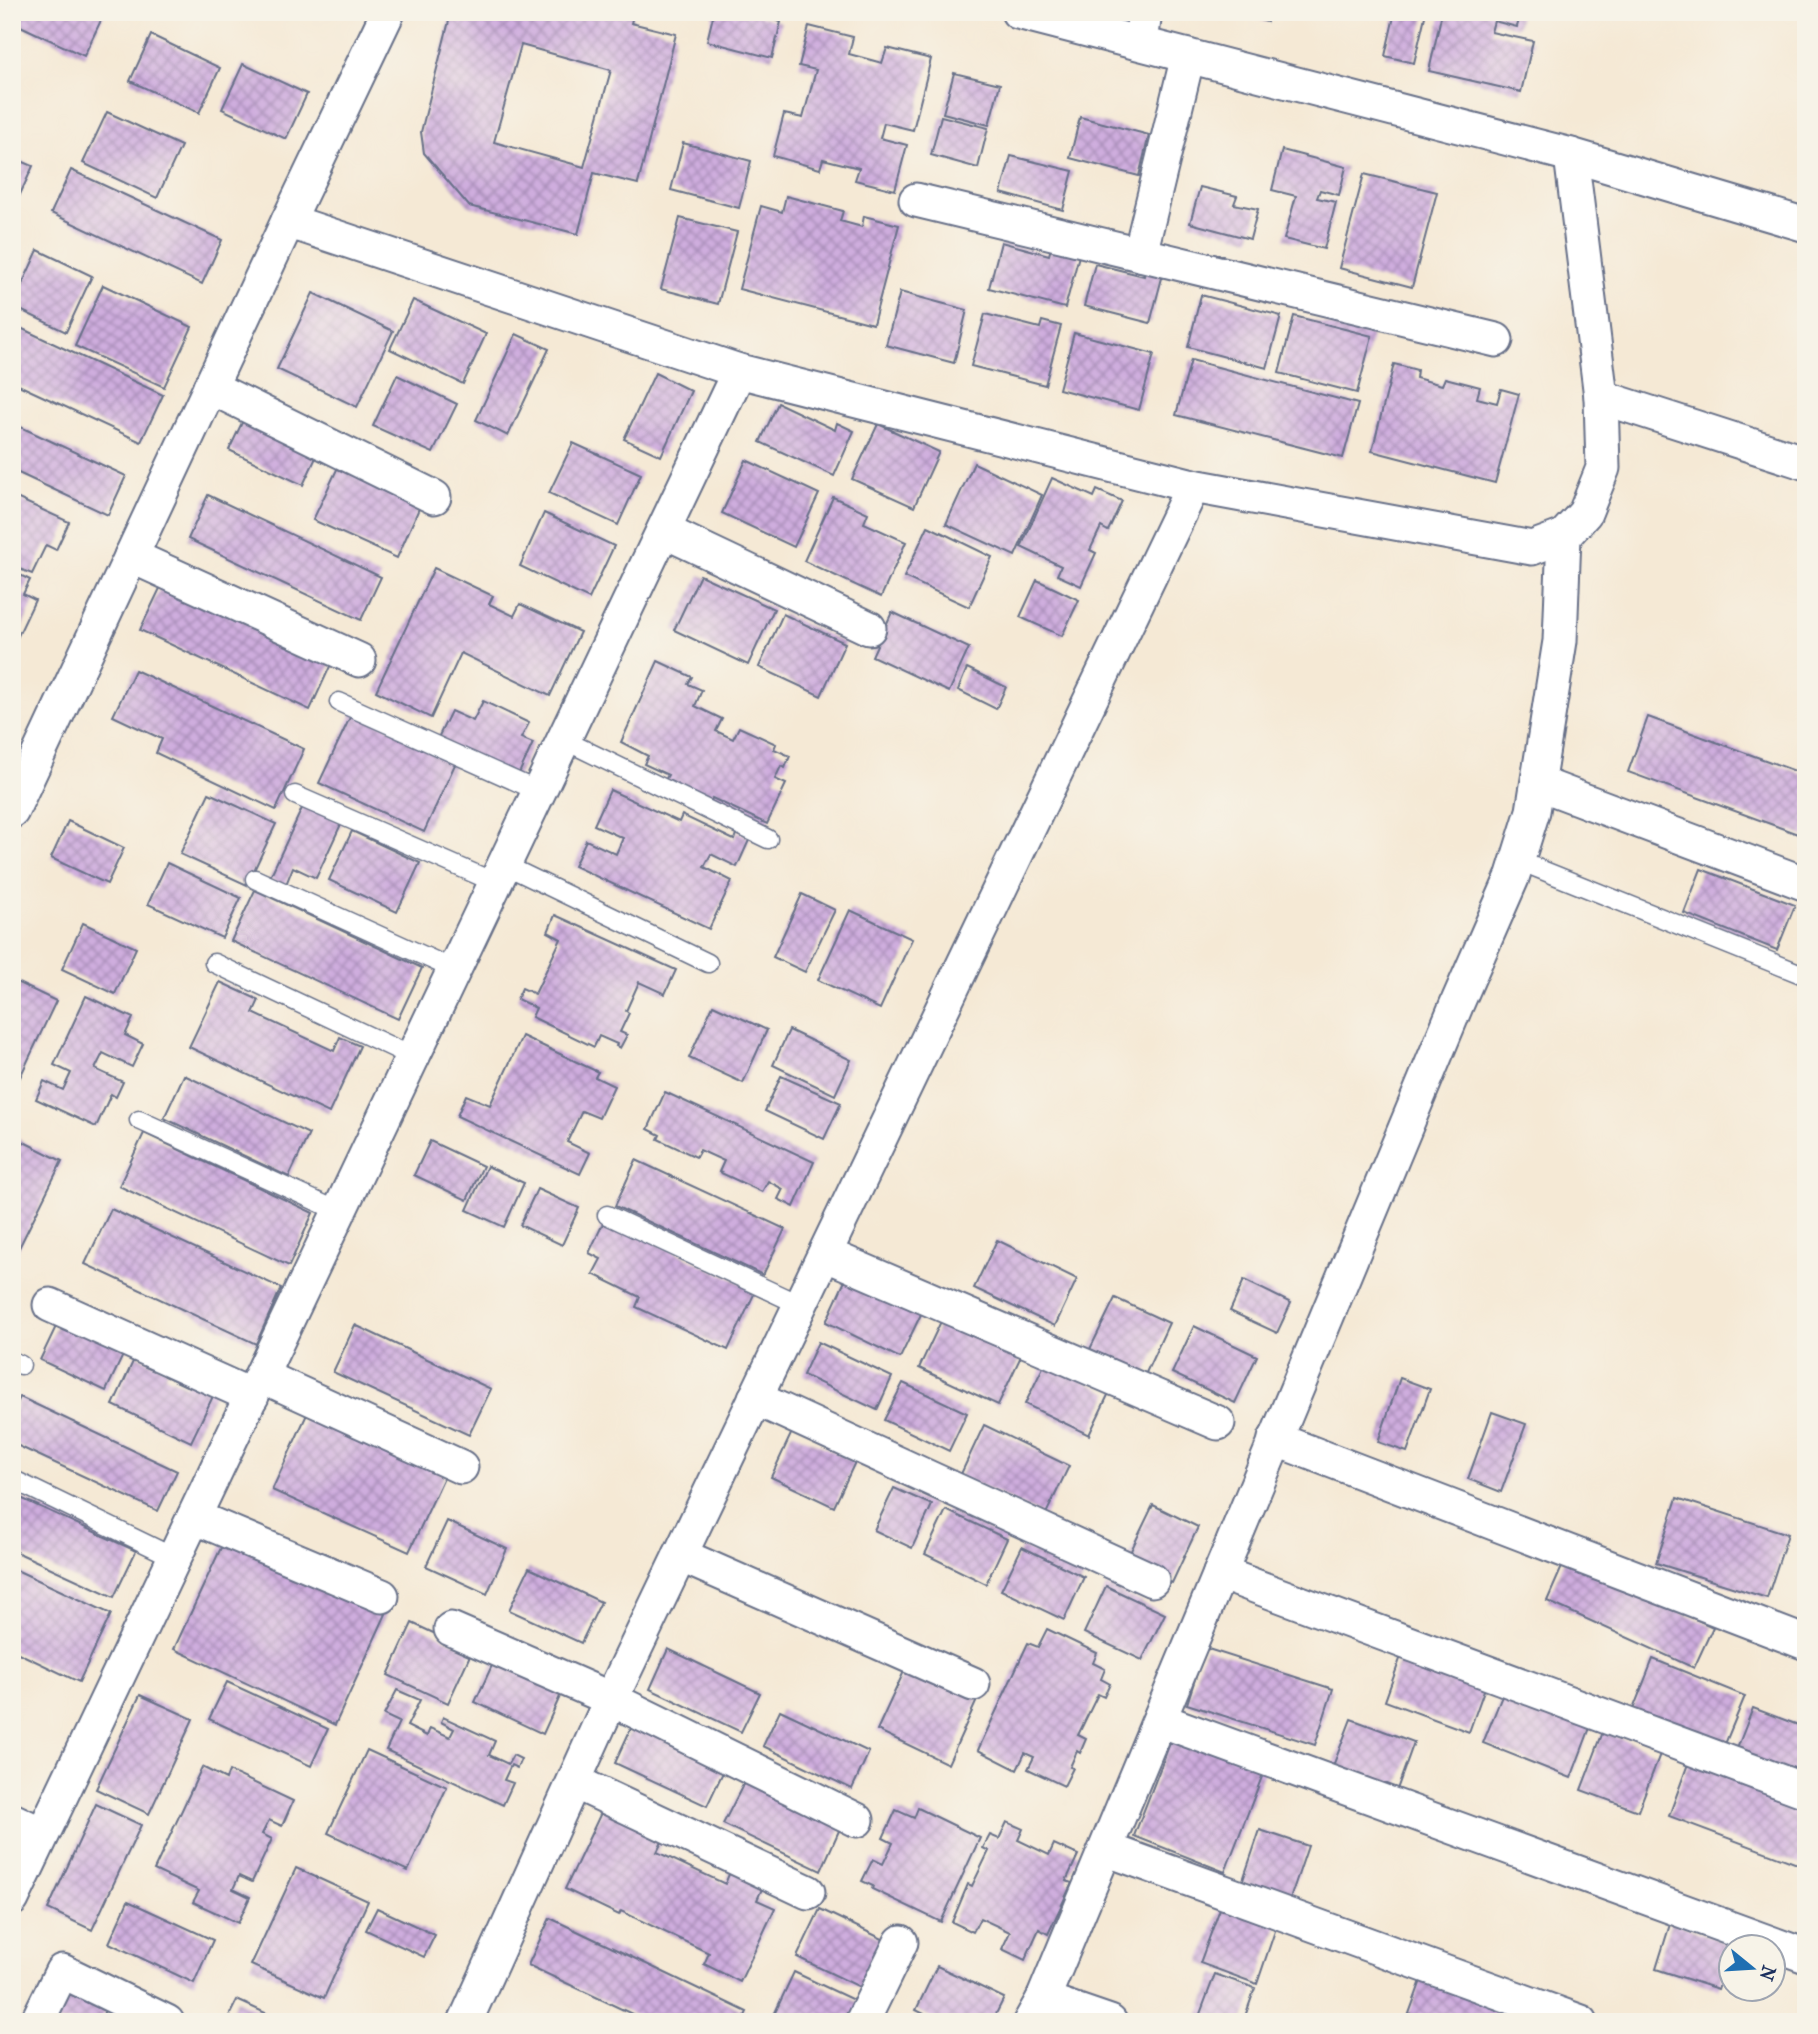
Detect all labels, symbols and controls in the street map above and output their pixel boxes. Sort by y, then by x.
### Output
north arrow [1716,1932,1786,2002]
text: N [1754,1963,1780,1984]

